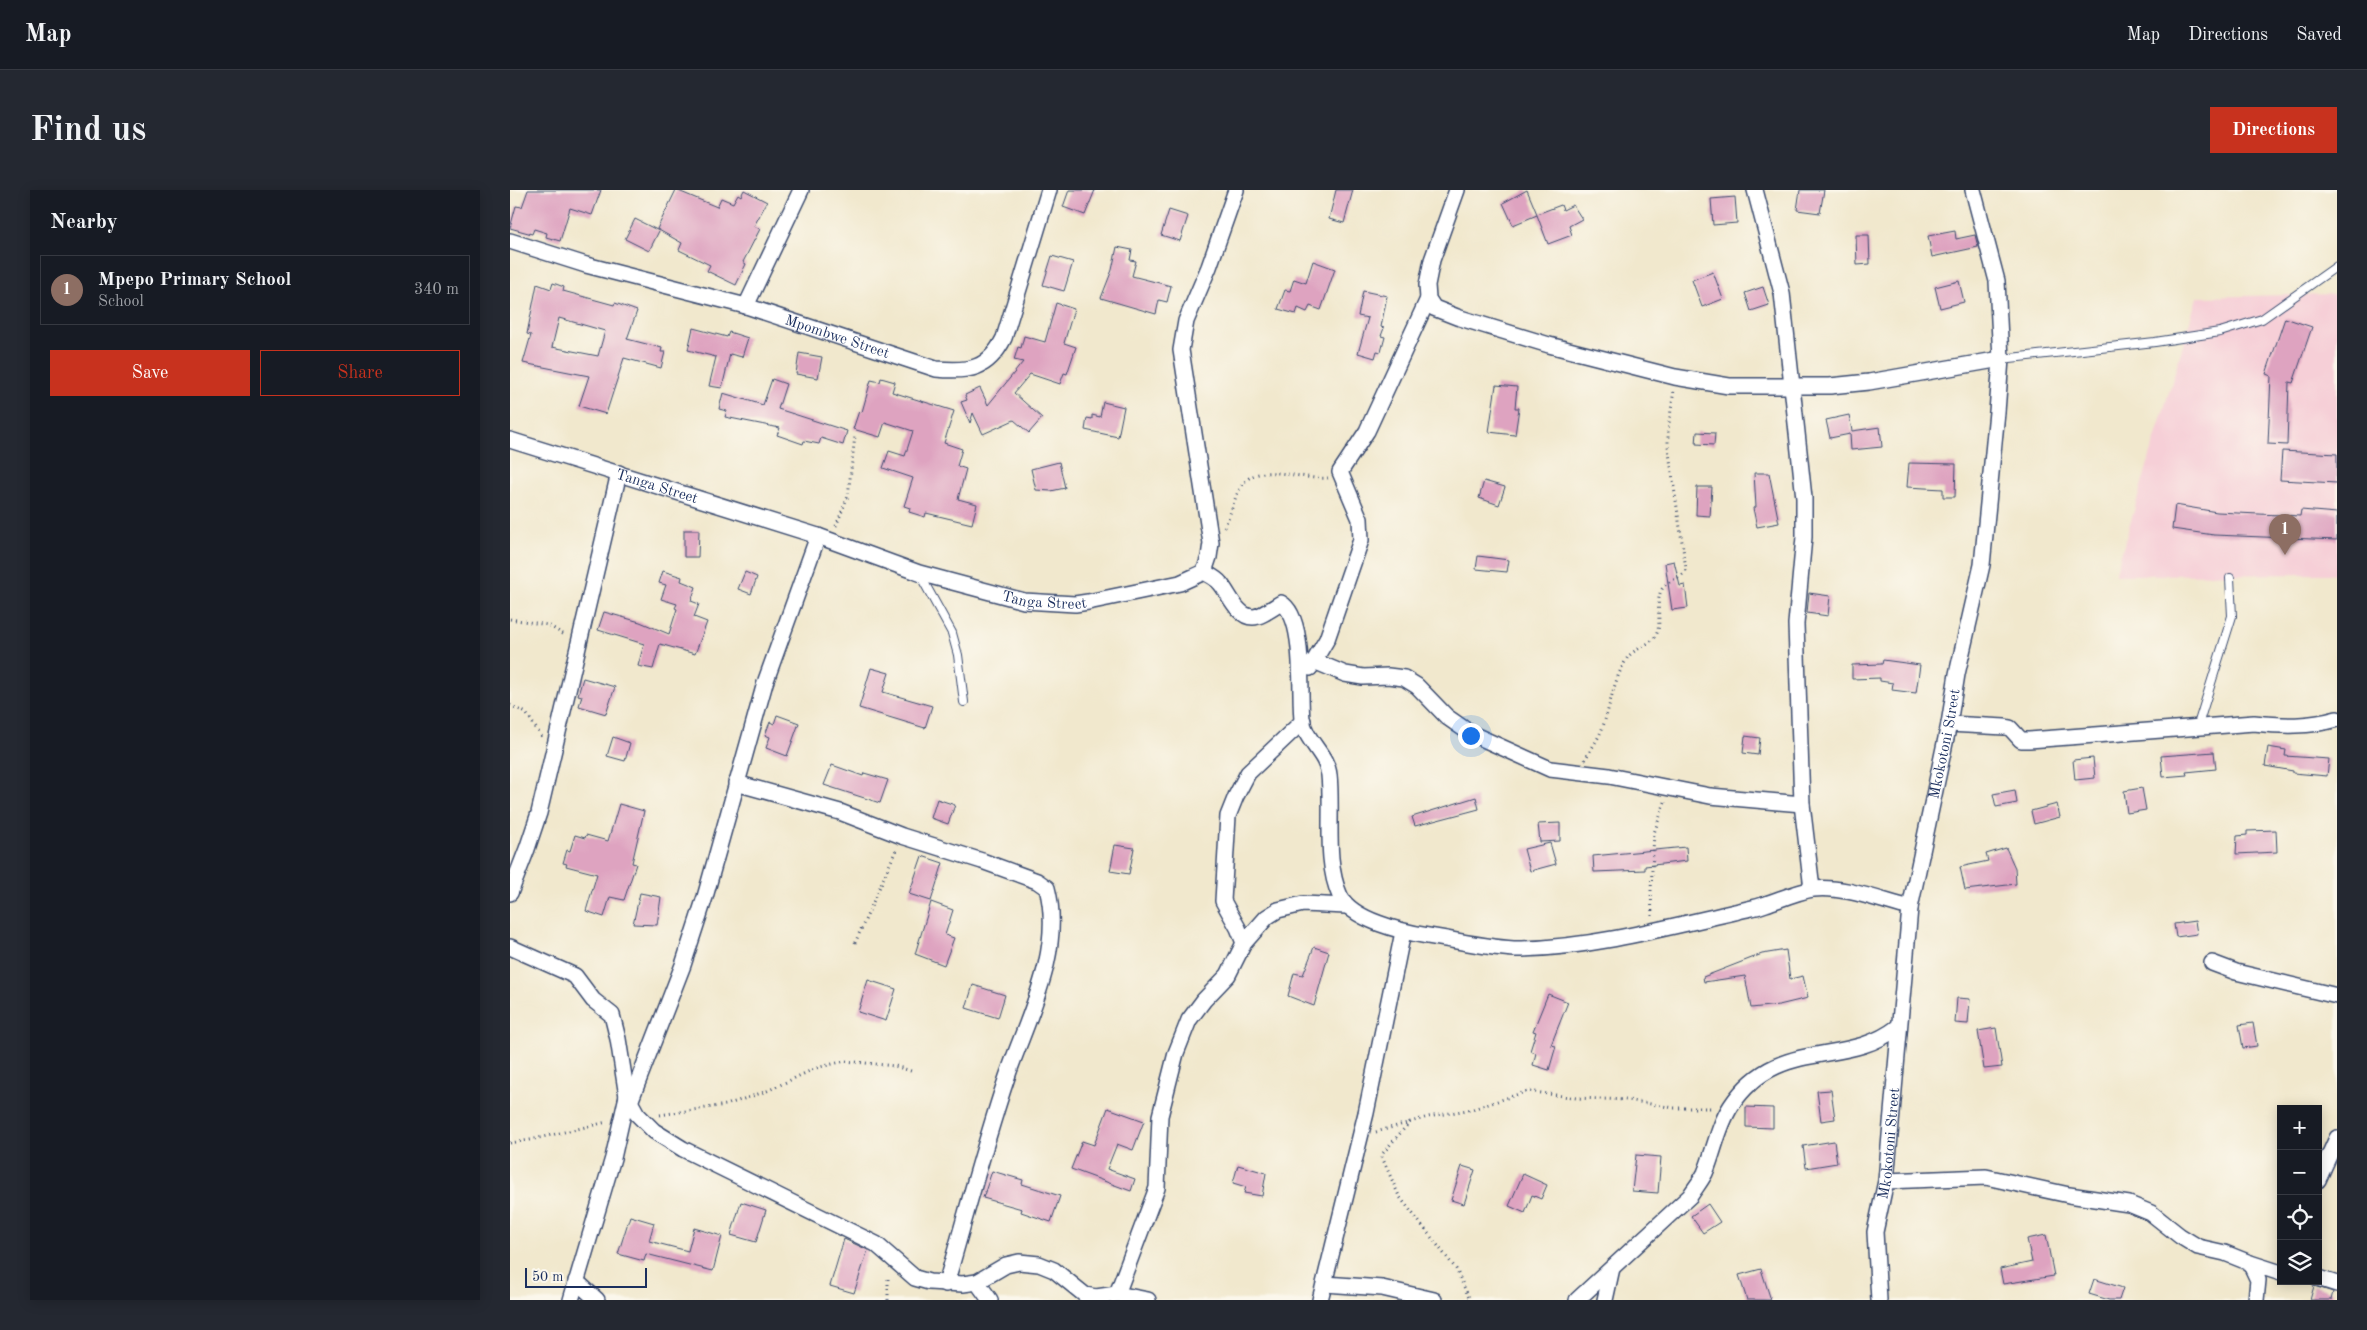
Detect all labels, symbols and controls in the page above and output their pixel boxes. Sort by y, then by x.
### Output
text: Map [25,23,72,47]
text: Map [2127,26,2160,44]
text: Directions [2188,26,2268,44]
text: Saved [2296,26,2342,44]
button: Directions [2210,107,2337,153]
text: Find us [30,113,146,148]
text: Nearby [50,212,118,233]
text: Mpepo Primary School [98,271,291,290]
text: 1 [62,282,72,298]
text: 340 m [414,282,459,298]
text: School [98,294,144,310]
street label: Mpombwe Street [783,313,891,362]
button: Save [50,350,250,396]
button: Share [260,350,460,396]
street label: Tanga Street [614,467,699,507]
pin: 1 [2269,514,2301,555]
street label: Tanga Street [1000,589,1088,613]
street label: Mkokotoni Street [1927,688,1964,801]
your location [1458,723,1484,749]
street label: Mkokotoni Street [1876,1087,1903,1201]
map controls [2277,1105,2322,1285]
button: + [2277,1105,2322,1150]
button: − [2277,1150,2322,1195]
button: locate [2277,1195,2322,1240]
button: layers [2277,1240,2322,1285]
scale bar [525,1265,648,1288]
text: 50 m [532,1270,563,1284]

